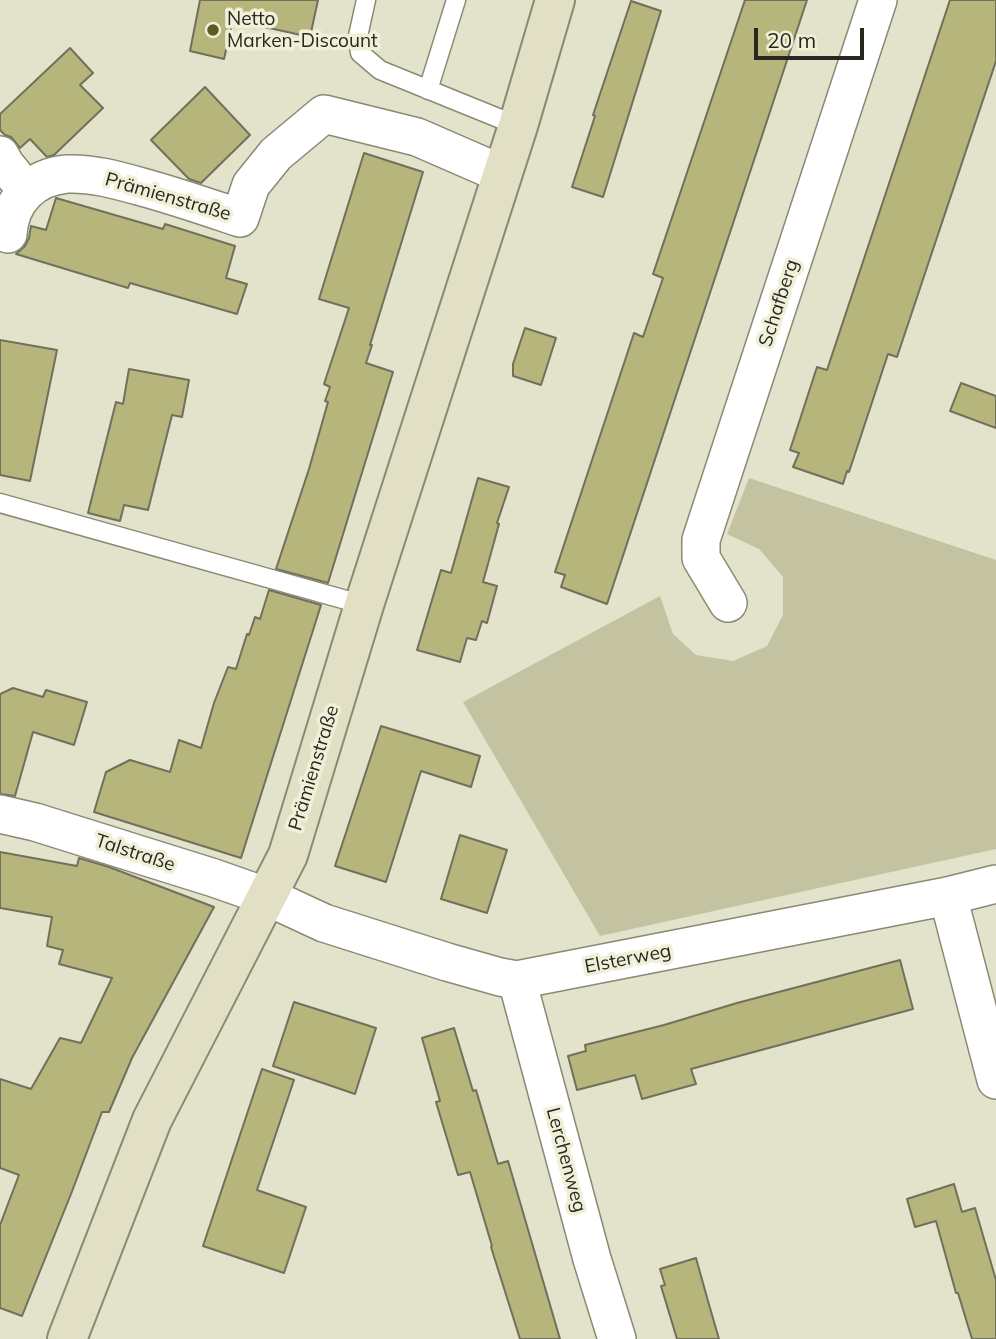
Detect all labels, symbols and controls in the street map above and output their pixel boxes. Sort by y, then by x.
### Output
place label: Netto Marken-Discount [227,8,378,52]
scale bar [758,14,868,58]
marker: Netto Marken-Discount [205,22,221,38]
text: 20 m [767,27,816,53]
street label: Prämienstraße [103,168,233,226]
street label: Schafberg [754,257,804,349]
street label: Prämienstraße [284,703,344,833]
street label: Talstraße [92,829,178,877]
street label: Elsterweg [583,939,673,979]
street label: Lerchenweg [541,1105,591,1215]

